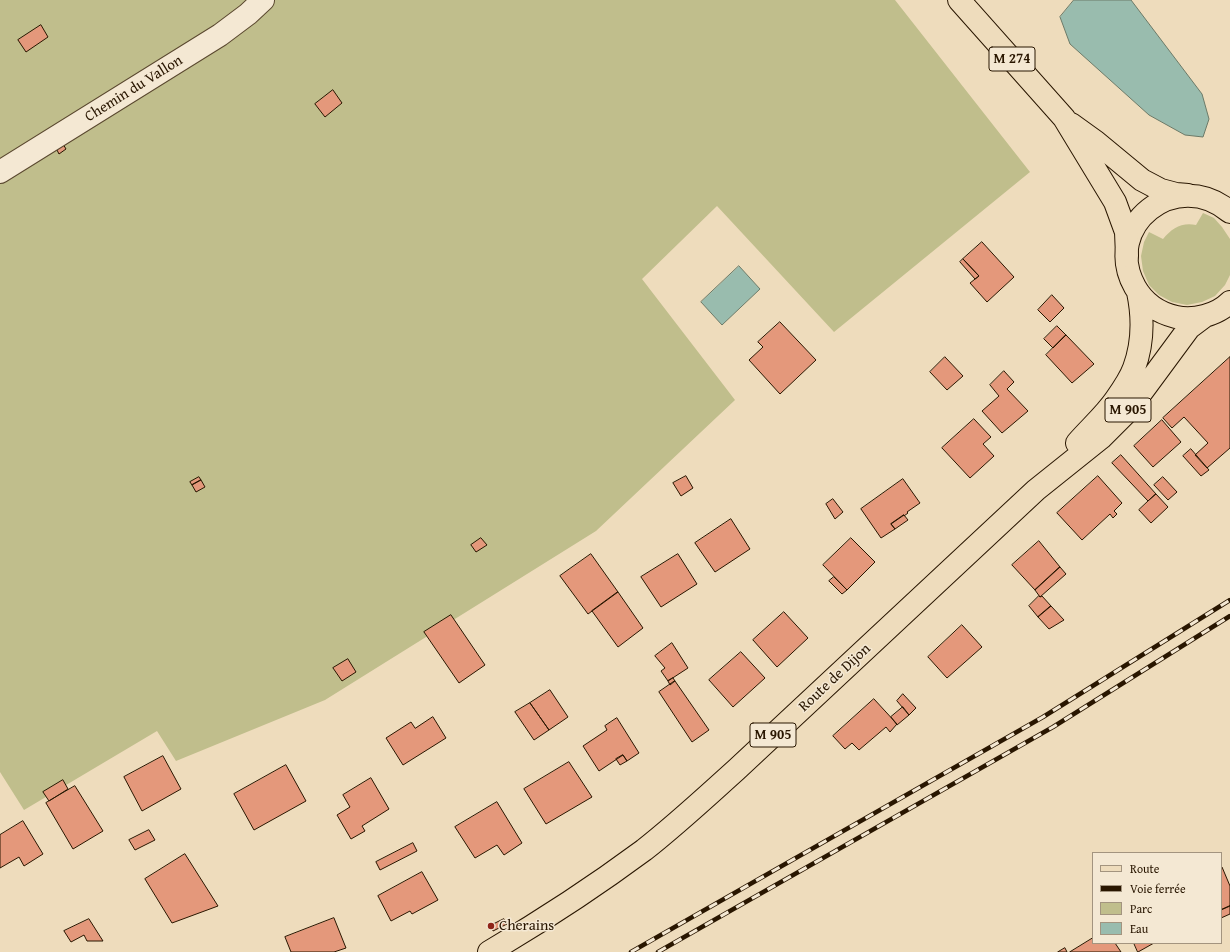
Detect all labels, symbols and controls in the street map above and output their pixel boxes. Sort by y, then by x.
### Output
road number: M 274 [989,47,1035,71]
street label: Chemin du Vallon [82,52,186,126]
road number: M 905 [1105,398,1151,422]
street label: Route de Dijon [795,640,875,716]
road number: M 905 [750,723,796,747]
legend [1092,852,1222,944]
text: Route [1130,860,1159,877]
text: Voie ferrée [1130,880,1186,897]
text: Parc [1130,900,1152,917]
place label: Cherains [499,917,554,935]
text: Eau [1130,920,1148,937]
marker: Cherains [486,921,496,931]

